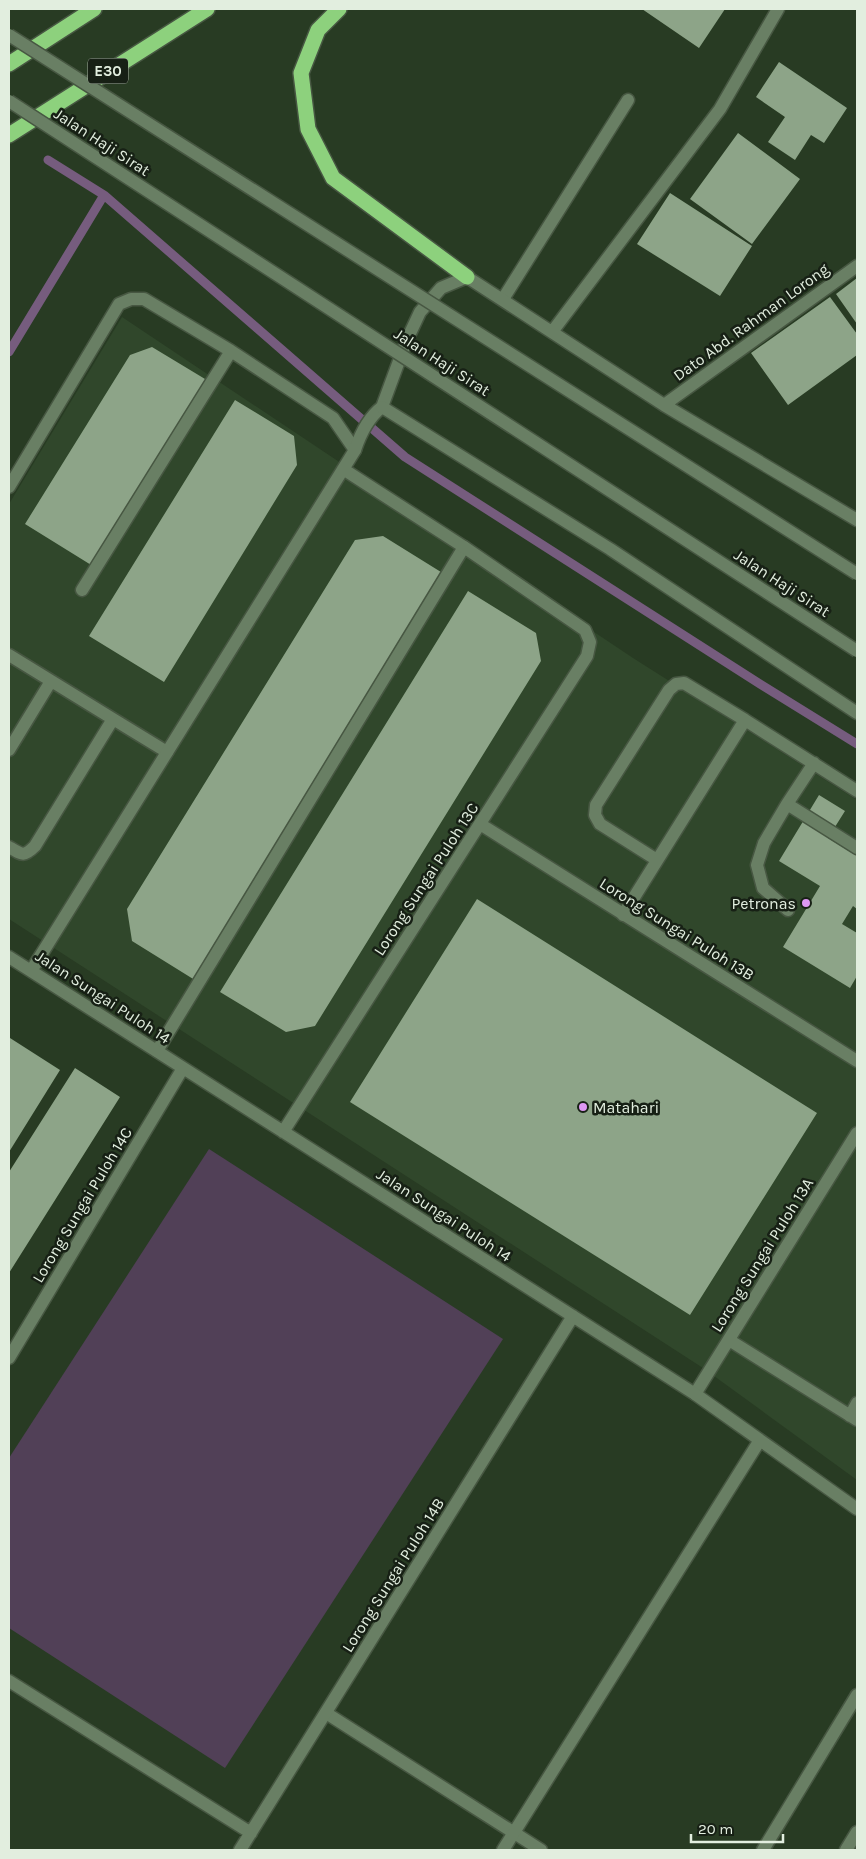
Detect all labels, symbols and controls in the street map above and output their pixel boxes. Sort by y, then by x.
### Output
road number: E30 [88,58,128,84]
street label: Jalan Haji Sirat [51,104,153,180]
street label: Dato Abd. Rahman Lorong [670,259,832,385]
street label: Jalan Haji Sirat [391,324,493,400]
street label: Jalan Haji Sirat [731,545,833,621]
street label: Lorong Sungai Puloh 13C [369,799,483,959]
street label: Lorong Sungai Puloh 13B [596,874,758,984]
place label: Petronas [732,894,796,913]
marker: Petronas [800,897,812,909]
street label: Jalan Sungai Puloh 14 [32,946,174,1048]
place label: Matahari [593,1098,659,1117]
marker: Matahari [577,1101,589,1113]
street label: Lorong Sungai Puloh 14C [28,1124,136,1286]
street label: Jalan Sungai Puloh 14 [373,1164,515,1266]
street label: Lorong Sungai Puloh 13A [707,1175,817,1335]
street label: Lorong Sungai Puloh 14B [338,1494,448,1656]
scale bar [691,1812,784,1844]
text: 20 m [698,1820,733,1838]

